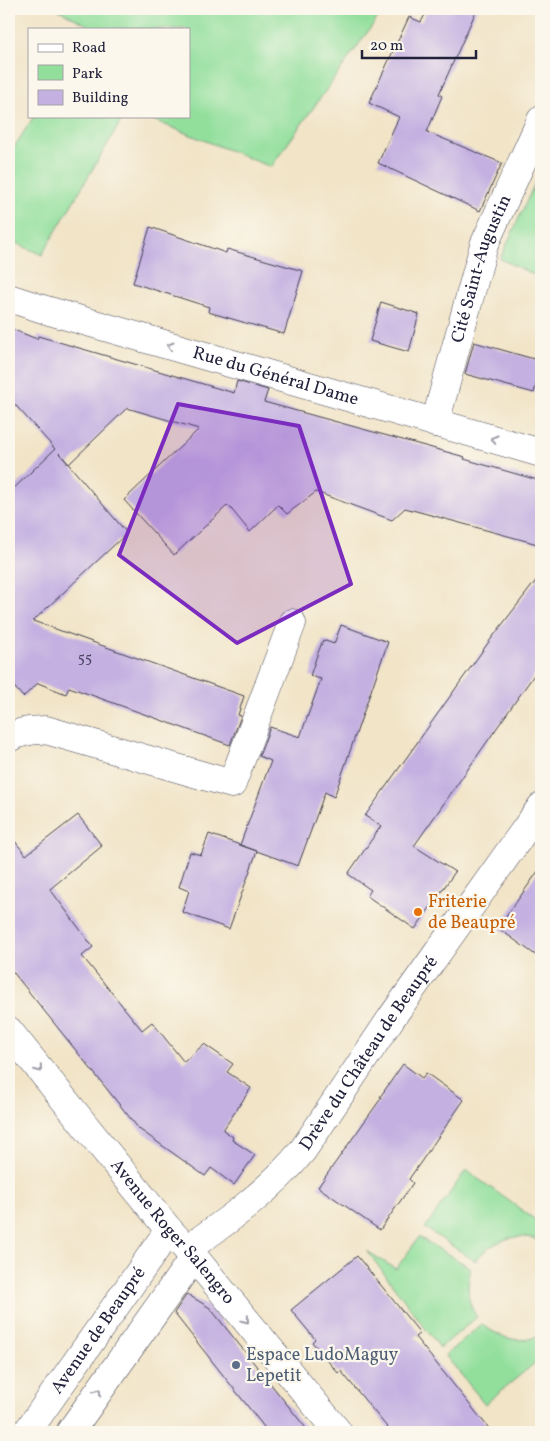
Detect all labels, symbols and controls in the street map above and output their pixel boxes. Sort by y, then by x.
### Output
legend [28,28,190,118]
scale bar [362,28,476,60]
text: 20 m [370,36,403,57]
text: Road [72,38,106,59]
text: Park [72,64,103,85]
text: Building [72,88,129,109]
street label: Cité Saint-Augustin [445,191,518,346]
street label: Rue du Général Dame [190,341,362,412]
one-way arrow [166,342,175,352]
one-way arrow [491,435,499,445]
house number: 55 [78,648,92,669]
place label: Friterie de Beaupré [428,890,516,936]
marker: Friterie de Beaupré [412,906,424,918]
street label: Drève du Château de Beaupré [294,951,444,1156]
one-way arrow [33,1063,41,1072]
street label: Avenue Roger Salengro [104,1154,241,1310]
street label: Avenue de Beaupré [45,1262,152,1399]
one-way arrow [241,1315,250,1324]
place label: Espace LudoMaguy Lepetit [246,1343,398,1389]
marker: Espace LudoMaguy Lepetit [230,1359,242,1371]
one-way arrow [92,1389,101,1398]

